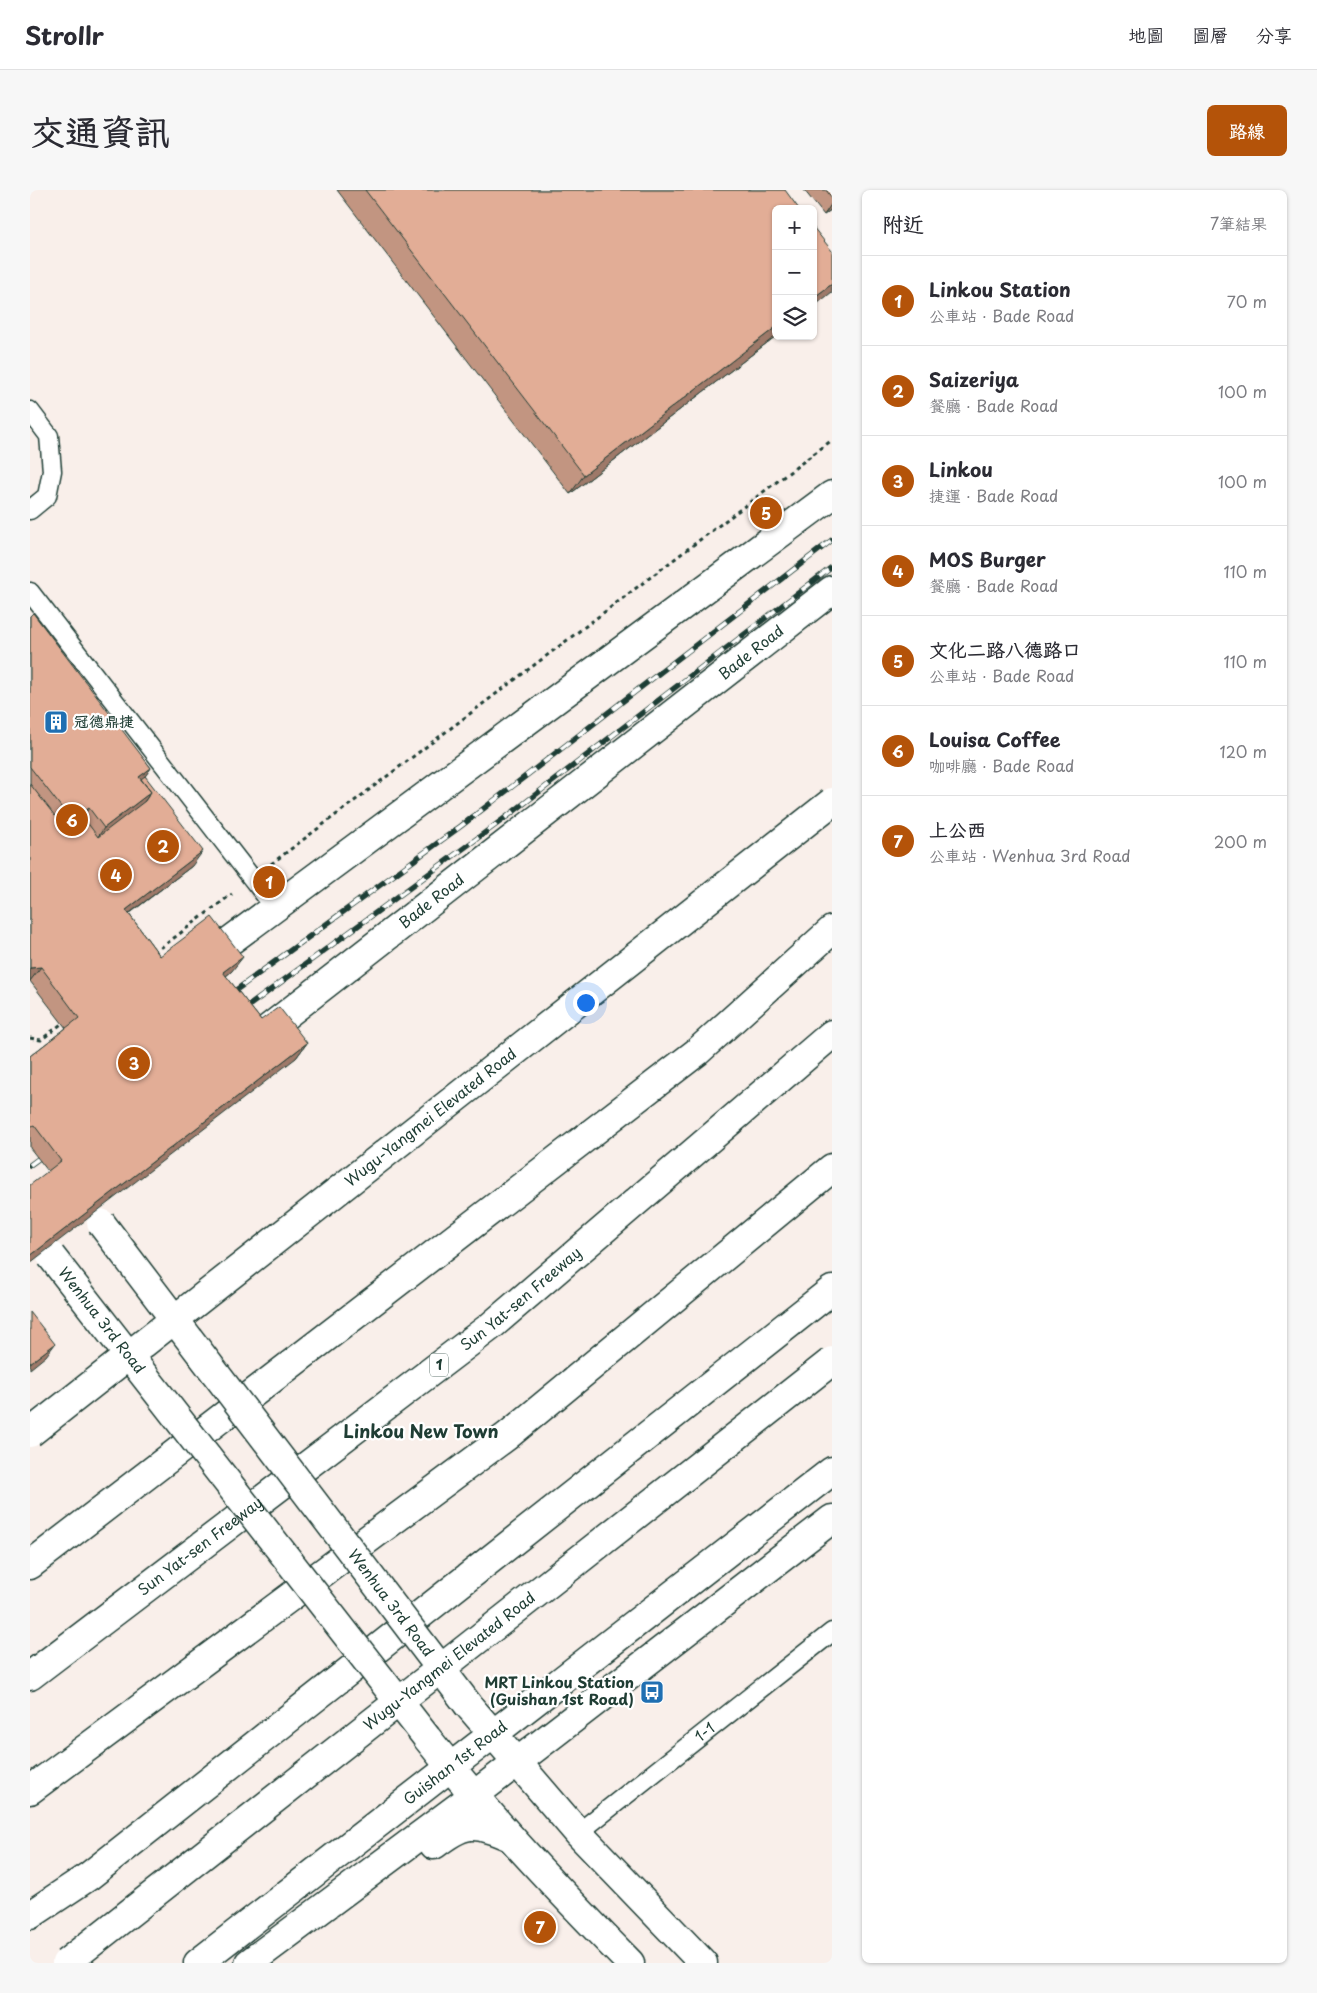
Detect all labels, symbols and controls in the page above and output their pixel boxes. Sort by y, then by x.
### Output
text: Strollr [25,17,104,53]
text: 地圖 [1128,21,1164,48]
text: 圖層 [1192,21,1228,48]
text: 分享 [1256,21,1292,48]
text: 交通資訊 [30,104,170,157]
button: 路線 [1207,105,1287,156]
map controls [772,205,817,340]
button: + [772,205,817,250]
text: 附近 [882,207,924,239]
text: 7筆結果 [1210,211,1267,235]
button: − [772,250,817,295]
text: Linkou Station [929,275,1071,303]
text: 1 [894,289,902,313]
text: 70 m [1227,289,1267,313]
button: layers [772,295,817,340]
text: 公車站 · Bade Road [929,303,1074,327]
text: Saizeriya [929,365,1019,393]
text: 2 [892,379,904,403]
text: 100 m [1218,379,1267,403]
text: 餐廳 · Bade Road [929,393,1058,417]
text: Linkou [929,455,993,483]
text: 3 [893,469,903,493]
text: 100 m [1218,469,1267,493]
text: 捷運 · Bade Road [929,483,1058,507]
pin: 5 [750,494,782,532]
text: MOS Burger [929,545,1046,573]
text: 4 [893,559,903,583]
text: 110 m [1224,559,1267,583]
text: 餐廳 · Bade Road [929,573,1058,597]
street label: Bade Road [713,619,788,684]
text: 文化二路八德路口 [929,635,1081,663]
text: 5 [893,649,903,673]
text: 110 m [1224,649,1267,673]
text: 公車站 · Bade Road [929,663,1074,687]
building icon: 冠德鼎捷 [43,709,69,735]
place label: 冠德鼎捷 [74,709,134,732]
text: Louisa Coffee [929,725,1060,753]
text: 6 [892,739,904,763]
text: 120 m [1220,739,1267,763]
text: 咖啡廳 · Bade Road [929,753,1074,777]
pin: 6 [56,801,88,839]
text: 上公西 [929,815,986,843]
pin: 2 [147,827,179,865]
text: 7 [893,829,903,853]
text: 200 m [1214,829,1267,853]
text: 公車站 · Wenhua 3rd Road [929,843,1131,867]
pin: 4 [100,856,132,894]
pin: 1 [253,863,285,901]
street label: Bade Road [393,867,468,933]
your location [573,990,599,1016]
street label: Wugu-Yangmei Elevated Road [339,1042,521,1191]
pin: 3 [118,1044,150,1082]
street label: Sun Yat-sen Freeway [455,1241,586,1356]
street label: Wenhua 3rd Road [54,1261,152,1378]
road number: 1 [430,1354,448,1376]
district label: Linkou New Town [343,1417,499,1444]
street label: Sun Yat-sen Freeway [132,1490,267,1600]
street label: Wenhua 3rd Road [343,1544,440,1661]
street label: Wugu-Yangmei Elevated Road [358,1585,540,1735]
place label: MRT Linkou Station (Guishan 1st Road) [484,1670,634,1710]
bus stop icon: MRT Linkou Station (Guishan 1st Road) [639,1679,665,1705]
street label: Guishan 1st Road [398,1714,512,1810]
street label: 1-1 [689,1716,719,1747]
pin: 7 [524,1908,556,1946]

